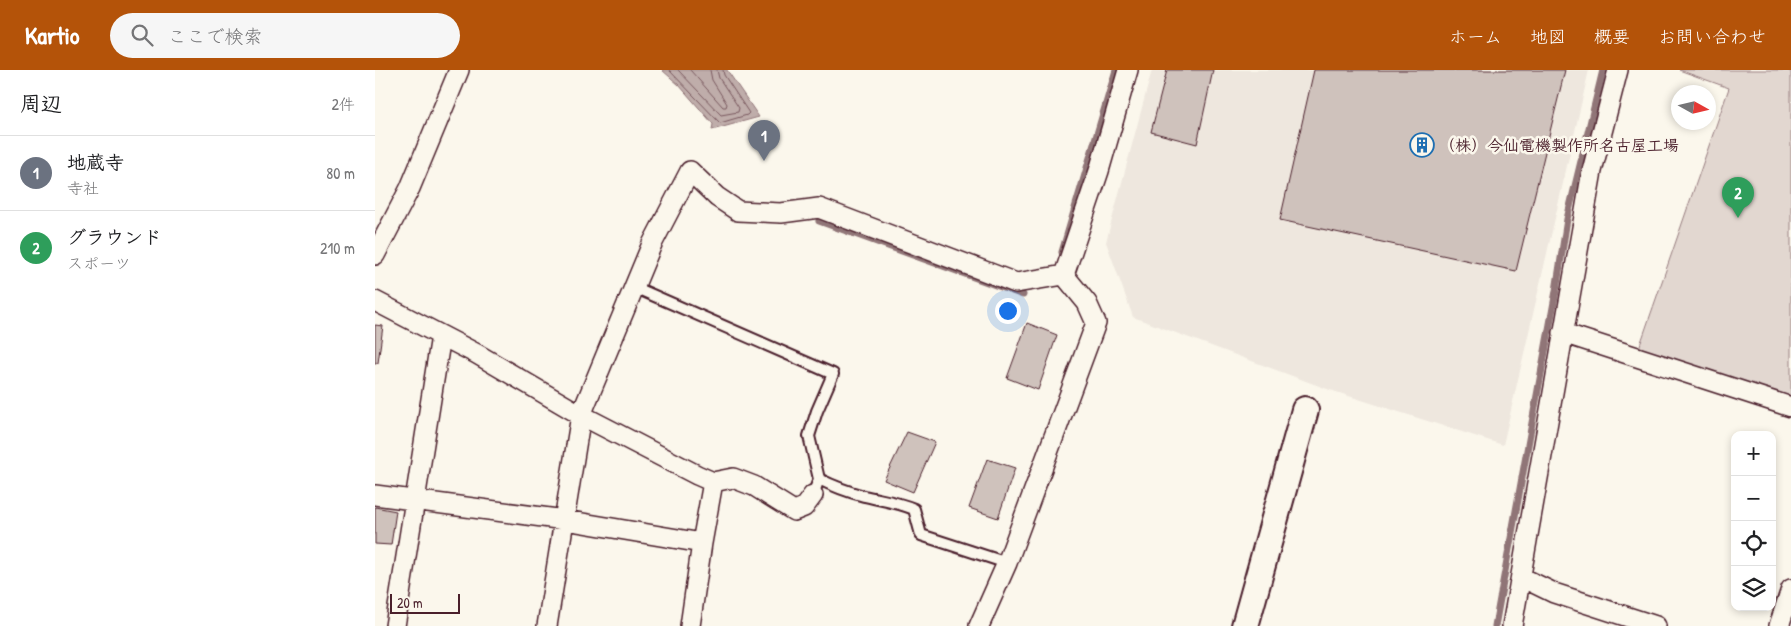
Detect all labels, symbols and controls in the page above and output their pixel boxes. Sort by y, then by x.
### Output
search box [110,13,460,58]
text: Kartio [25,19,80,51]
icon: search [128,21,156,49]
text: ここで検索 [168,23,263,49]
text: ホーム [1449,24,1502,49]
text: 地図 [1530,24,1566,49]
text: 概要 [1594,24,1630,49]
text: お問い合わせ [1658,24,1766,49]
north arrow [1671,85,1716,130]
text: 周辺 [20,89,62,118]
text: 2件 [332,93,355,115]
pin: 1 [748,120,780,161]
building icon: （株）今仙電機製作所名古屋工場 [1409,132,1435,158]
place label: （株）今仙電機製作所名古屋工場 [1439,134,1679,156]
text: 地蔵寺 [67,149,124,175]
text: 1 [33,162,39,184]
text: 80 m [326,162,355,184]
text: 寺社 [67,177,99,199]
pin: 2 [1722,177,1754,218]
text: グラウンド [67,224,162,250]
text: 2 [32,237,40,259]
text: 210 m [320,237,355,259]
text: スポーツ [67,252,131,274]
your location [995,298,1021,324]
map controls [1731,431,1776,611]
button: + [1731,431,1776,476]
button: − [1731,476,1776,521]
button: locate [1731,521,1776,566]
button: layers [1731,566,1776,611]
scale bar [390,591,460,614]
text: 20 m [397,593,423,612]

